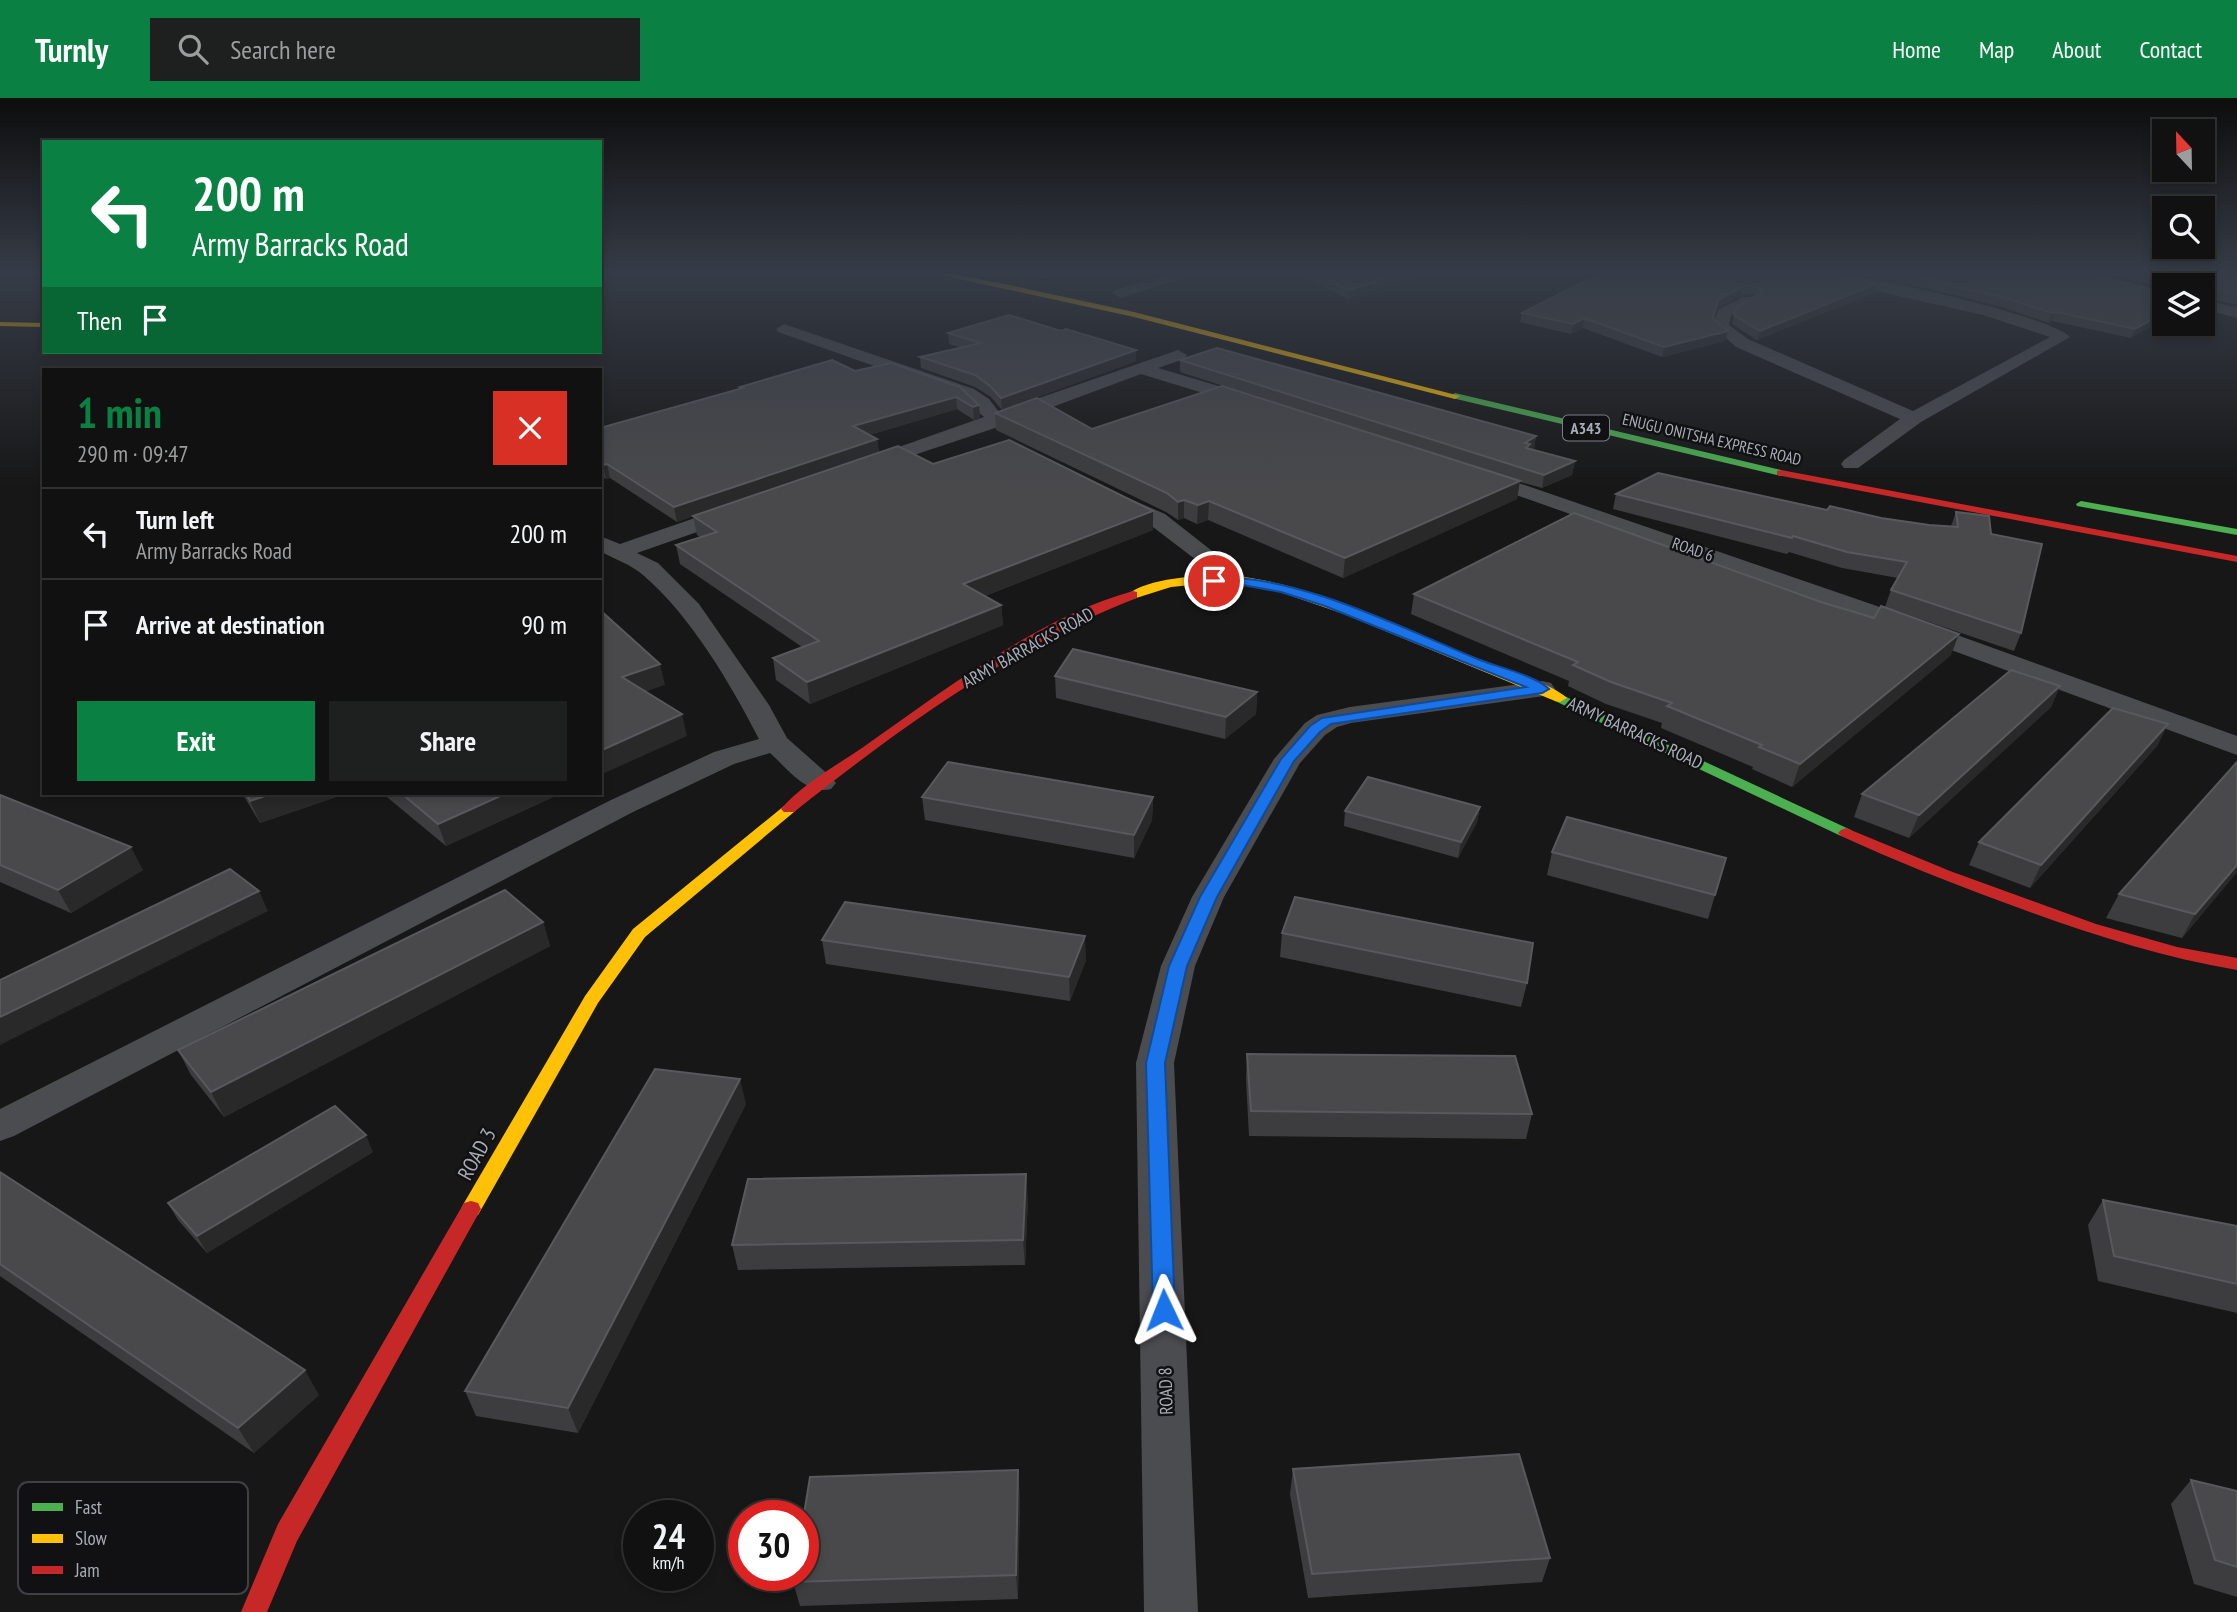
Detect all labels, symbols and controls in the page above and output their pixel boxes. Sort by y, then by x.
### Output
search box [150,18,640,81]
text: Turnly [35,28,108,71]
icon: search [174,30,212,68]
text: Search here [230,33,336,66]
text: Home [1892,34,1941,65]
text: Map [1979,34,2014,65]
text: About [2052,34,2101,65]
text: Contact [2139,34,2202,65]
north arrow [2152,119,2216,182]
map controls [2152,119,2215,336]
text: 200 m [192,161,305,225]
icon: left [77,168,168,259]
button: search [2152,196,2215,259]
text: Army Barracks Road [192,223,409,265]
button: layers [2152,273,2215,336]
icon: arrive [136,301,174,339]
text: Then [77,304,122,337]
text: 1 min [77,385,162,440]
button: close [493,391,567,465]
street label: ENUGU ONITSHA EXPRESS ROAD [1621,409,1803,469]
road number: A343 [1563,416,1609,440]
text: 290 m · 09:47 [77,439,189,468]
text: Turn left [136,503,214,536]
icon: left [77,515,115,553]
text: 200 m [509,517,567,550]
street label: ROAD 6 [1670,533,1716,565]
text: Army Barracks Road [136,536,292,565]
pin [1184,551,1244,611]
icon: arrive [1195,562,1233,600]
street label: ARMY BARRACKS ROAD [958,602,1097,693]
icon: arrive [77,606,115,644]
text: Arrive at destination [136,608,325,641]
text: 90 m [521,608,567,641]
street label: ARMY BARRACKS ROAD [1564,691,1706,774]
button: Exit [77,701,315,781]
button: Share [329,701,567,781]
street label: ROAD 3 [451,1123,502,1185]
position arrow [1127,1273,1201,1347]
street label: ROAD 8 [1153,1367,1178,1415]
legend [18,1482,248,1594]
text: Fast [75,1495,103,1519]
speed limit sign: 30 [728,1500,819,1591]
text: 24 [652,1513,685,1559]
text: Slow [75,1526,108,1550]
text: km/h [653,1551,684,1574]
text: Jam [74,1558,100,1582]

